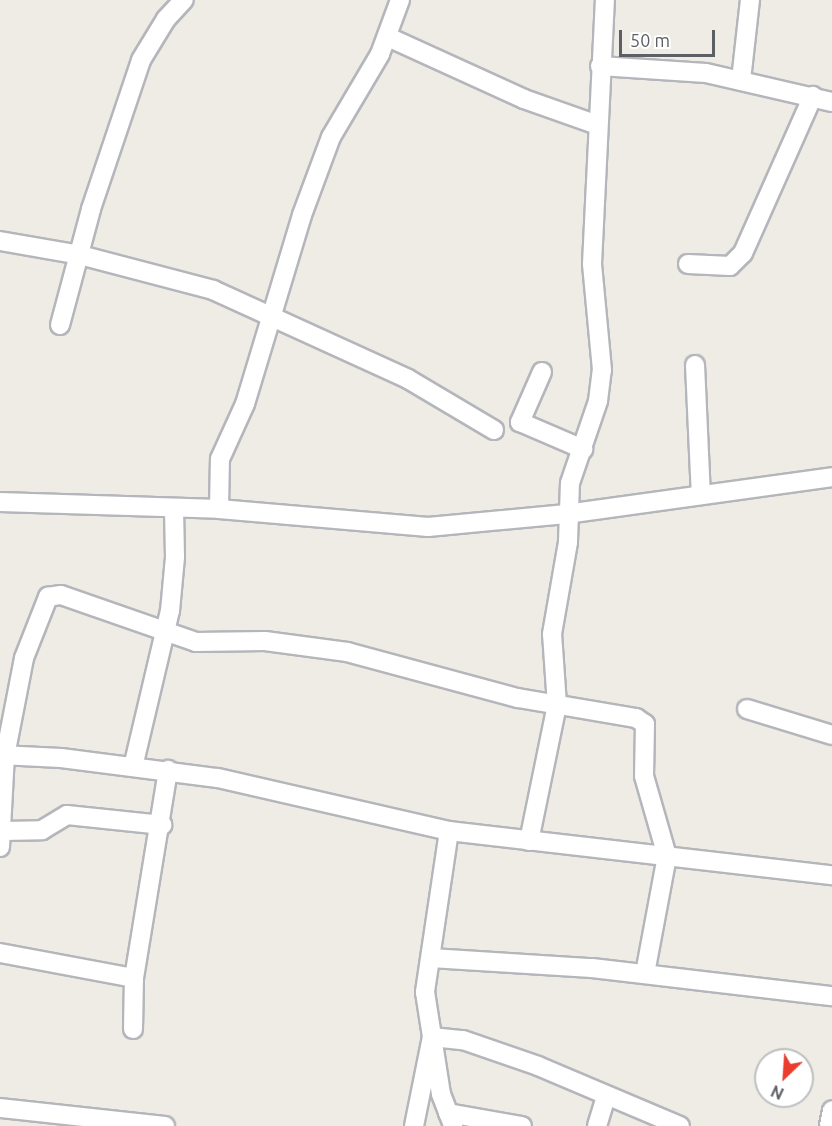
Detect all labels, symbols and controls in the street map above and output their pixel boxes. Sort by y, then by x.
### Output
scale bar [622,18,718,56]
text: 50 m [630,30,670,50]
north arrow [754,1048,814,1108]
text: N [768,1082,786,1103]

